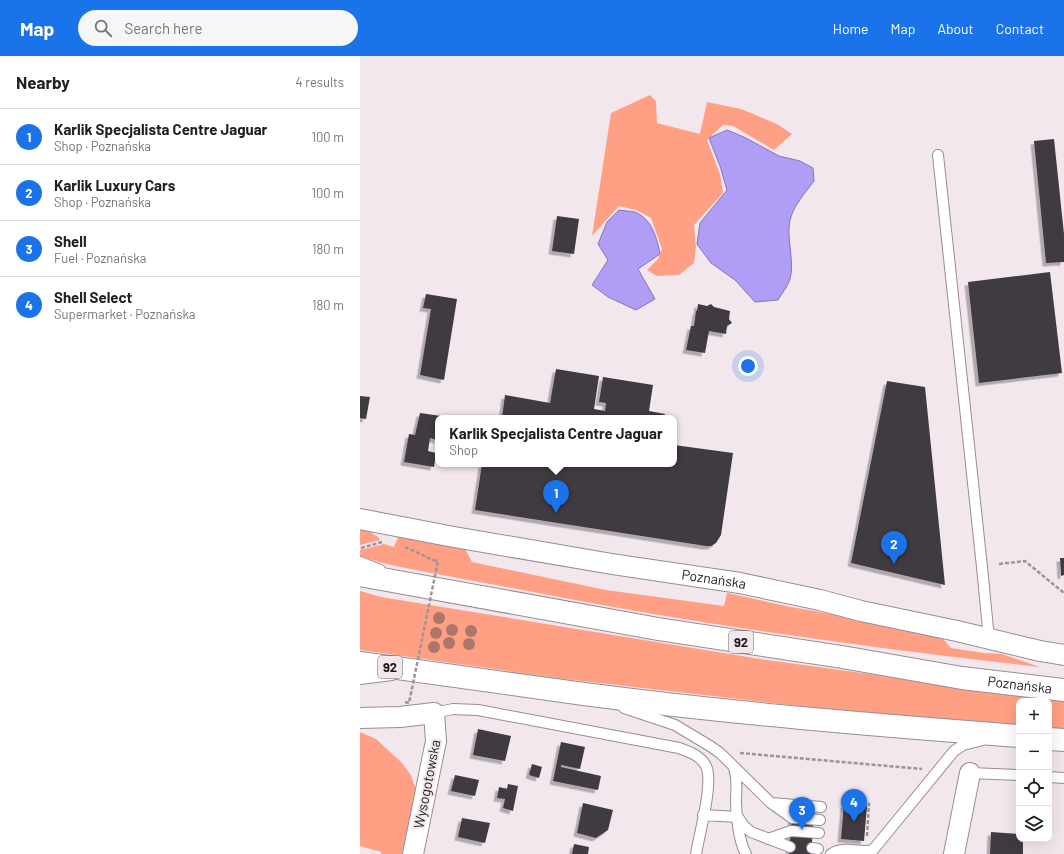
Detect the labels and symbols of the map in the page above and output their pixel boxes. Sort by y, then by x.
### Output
your location [738,356,758,376]
pin: 1 [543,480,569,513]
pin: 2 [881,531,907,564]
street label: Poznańska [681,565,748,592]
road number: 92 [729,631,753,653]
road number: 92 [378,656,402,678]
street label: Poznańska [987,672,1053,697]
street label: Wysogotowska [410,738,443,830]
pin: 4 [841,789,867,822]
pin: 3 [789,797,815,830]

